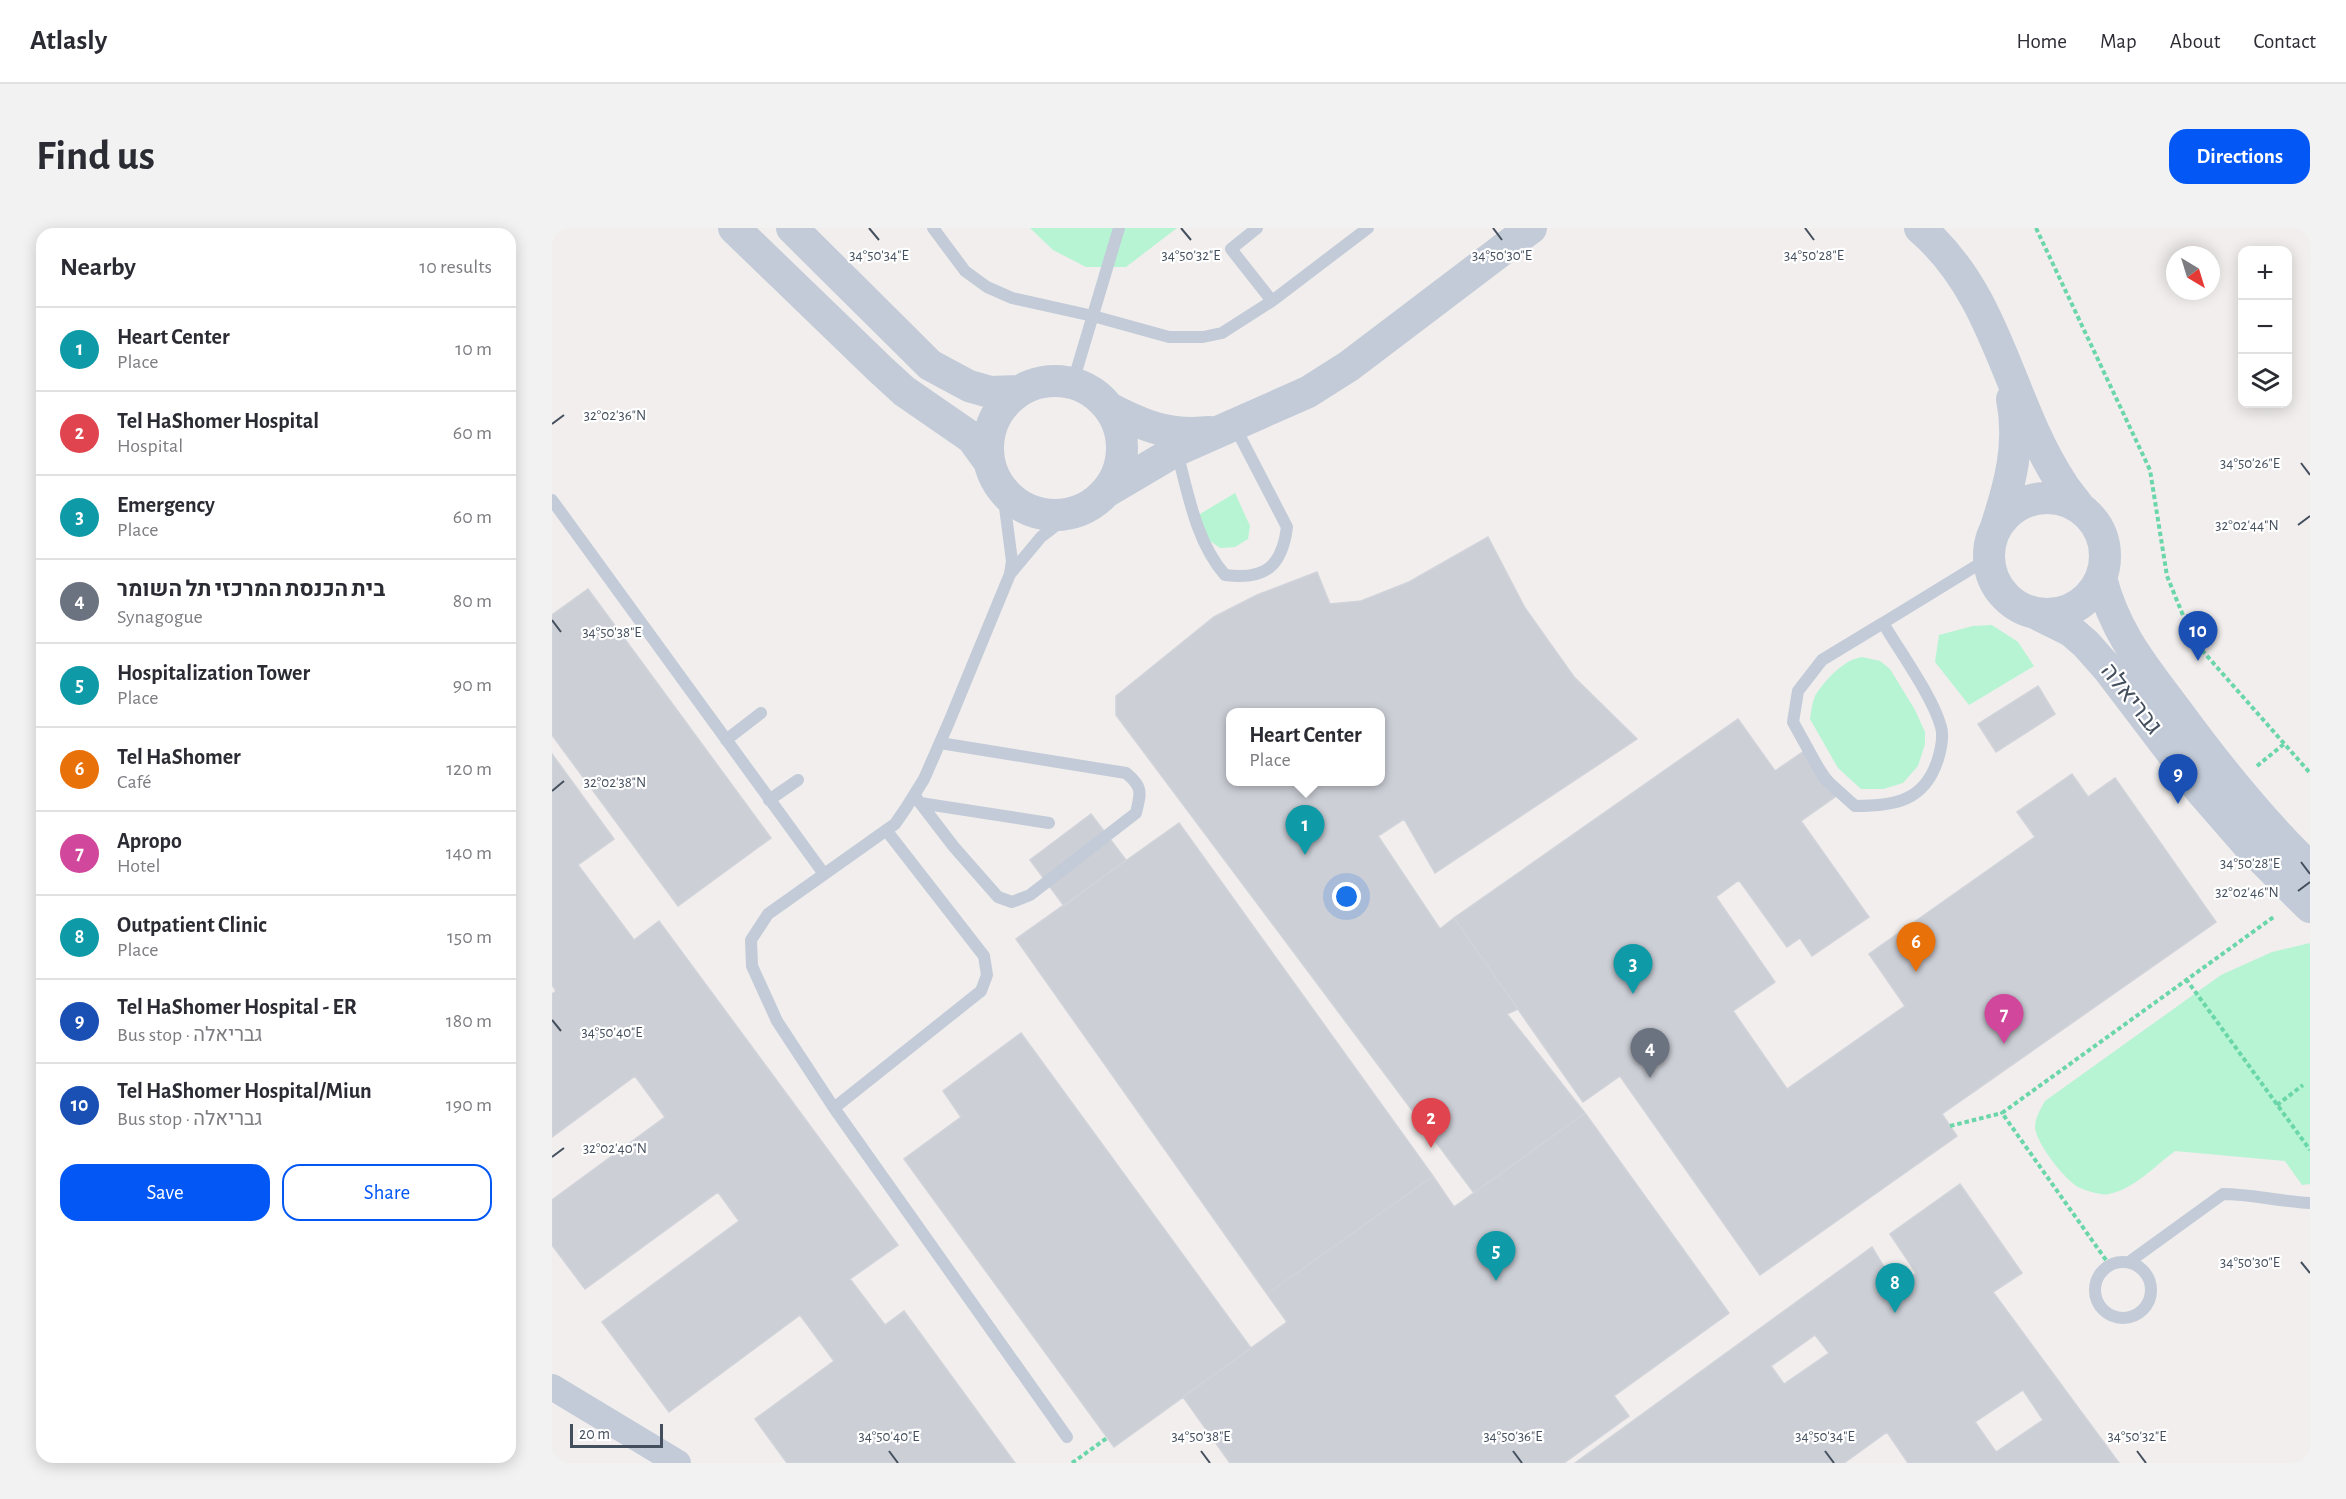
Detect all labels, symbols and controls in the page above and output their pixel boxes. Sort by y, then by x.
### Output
text: Atlasly [30,27,107,55]
text: Home [2016,31,2067,52]
text: Map [2100,31,2137,52]
text: About [2170,31,2220,52]
text: Contact [2253,31,2316,52]
button: Directions [2169,129,2310,184]
text: Find us [36,135,155,177]
north arrow [2166,246,2220,300]
map controls [2238,246,2292,408]
button: + [2238,246,2292,300]
text: 34°50'34"E [849,248,909,263]
text: 34°50'32"E [1162,248,1220,263]
text: 34°50'30"E [1472,248,1532,263]
text: 34°50'28"E [1784,248,1844,263]
text: Nearby [60,254,136,280]
text: 10 results [419,257,492,277]
button: − [2238,300,2292,354]
text: Heart Center [117,326,230,348]
text: 1 [76,339,83,359]
text: 10 m [455,339,492,359]
text: Place [117,352,158,372]
button: layers [2238,354,2292,408]
text: 32°02'36"N [584,408,646,423]
text: Tel HaShomer Hospital [117,410,319,432]
text: 2 [75,423,84,443]
text: 60 m [453,423,492,443]
text: Hospital [117,436,183,456]
text: 34°50'26"E [2220,456,2280,471]
text: Emergency [117,494,215,516]
text: 3 [75,507,84,527]
text: 60 m [453,507,492,527]
text: 32°02'44"N [2215,518,2279,533]
text: Place [117,520,158,540]
text: בית הכנסת המרכזי תל השומר [117,578,385,600]
text: 4 [74,591,85,611]
text: 80 m [453,591,492,611]
text: Synagogue [117,607,203,627]
pin: 10 [2178,612,2218,661]
text: 34°50'38"E [582,625,642,640]
street label: גבריאלה [2096,659,2166,739]
text: Hospitalization Tower [117,662,310,684]
text: 5 [75,675,84,695]
text: 90 m [453,675,492,695]
text: Place [117,688,158,708]
popup [1226,708,1385,786]
text: Heart Center [1249,724,1362,746]
text: Tel HaShomer [117,746,241,768]
text: Place [1249,750,1291,770]
pin: 9 [2158,754,2198,804]
text: 6 [75,759,84,779]
text: 120 m [446,759,492,779]
text: Café [117,772,151,792]
text: 32°02'38"N [584,775,646,790]
pin: 1 [1286,806,1324,855]
text: Apropo [117,830,182,852]
text: 7 [75,843,84,863]
text: 140 m [446,843,492,863]
text: Hotel [117,856,160,876]
text: 34°50'28"E [2220,856,2280,871]
your location [1332,882,1361,911]
text: 32°02'46"N [2215,885,2279,900]
text: Outpatient Clinic [117,914,267,936]
pin: 6 [1896,922,1936,972]
text: 8 [75,927,84,947]
text: 150 m [447,927,492,947]
text: Place [117,940,158,960]
pin: 3 [1614,944,1652,994]
pin: 7 [1984,994,2024,1044]
text: Tel HaShomer Hospital - ER [117,996,357,1018]
text: 9 [75,1011,84,1031]
text: 180 m [446,1011,492,1031]
text: Bus stop · גבריאלה [117,1025,262,1045]
text: 34°50'40"E [581,1025,643,1040]
pin: 4 [1630,1028,1670,1078]
text: Tel HaShomer Hospital/Miun [117,1080,372,1102]
text: 10 [71,1095,88,1115]
text: 190 m [446,1095,492,1115]
pin: 2 [1412,1098,1450,1148]
text: Bus stop · גבריאלה [117,1109,262,1129]
text: 32°02'40"N [583,1141,647,1156]
button: Save [60,1164,270,1221]
button: Share [282,1164,492,1221]
pin: 5 [1476,1232,1516,1281]
text: 34°50'30"E [2220,1255,2280,1270]
pin: 8 [1876,1264,1914,1313]
scale bar [570,1421,663,1448]
text: 20 m [579,1426,610,1442]
text: 34°50'40"E [858,1429,920,1444]
text: 34°50'38"E [1171,1429,1231,1444]
text: 34°50'36"E [1483,1429,1543,1444]
text: 34°50'34"E [1795,1429,1855,1444]
text: 34°50'32"E [2108,1429,2166,1444]

